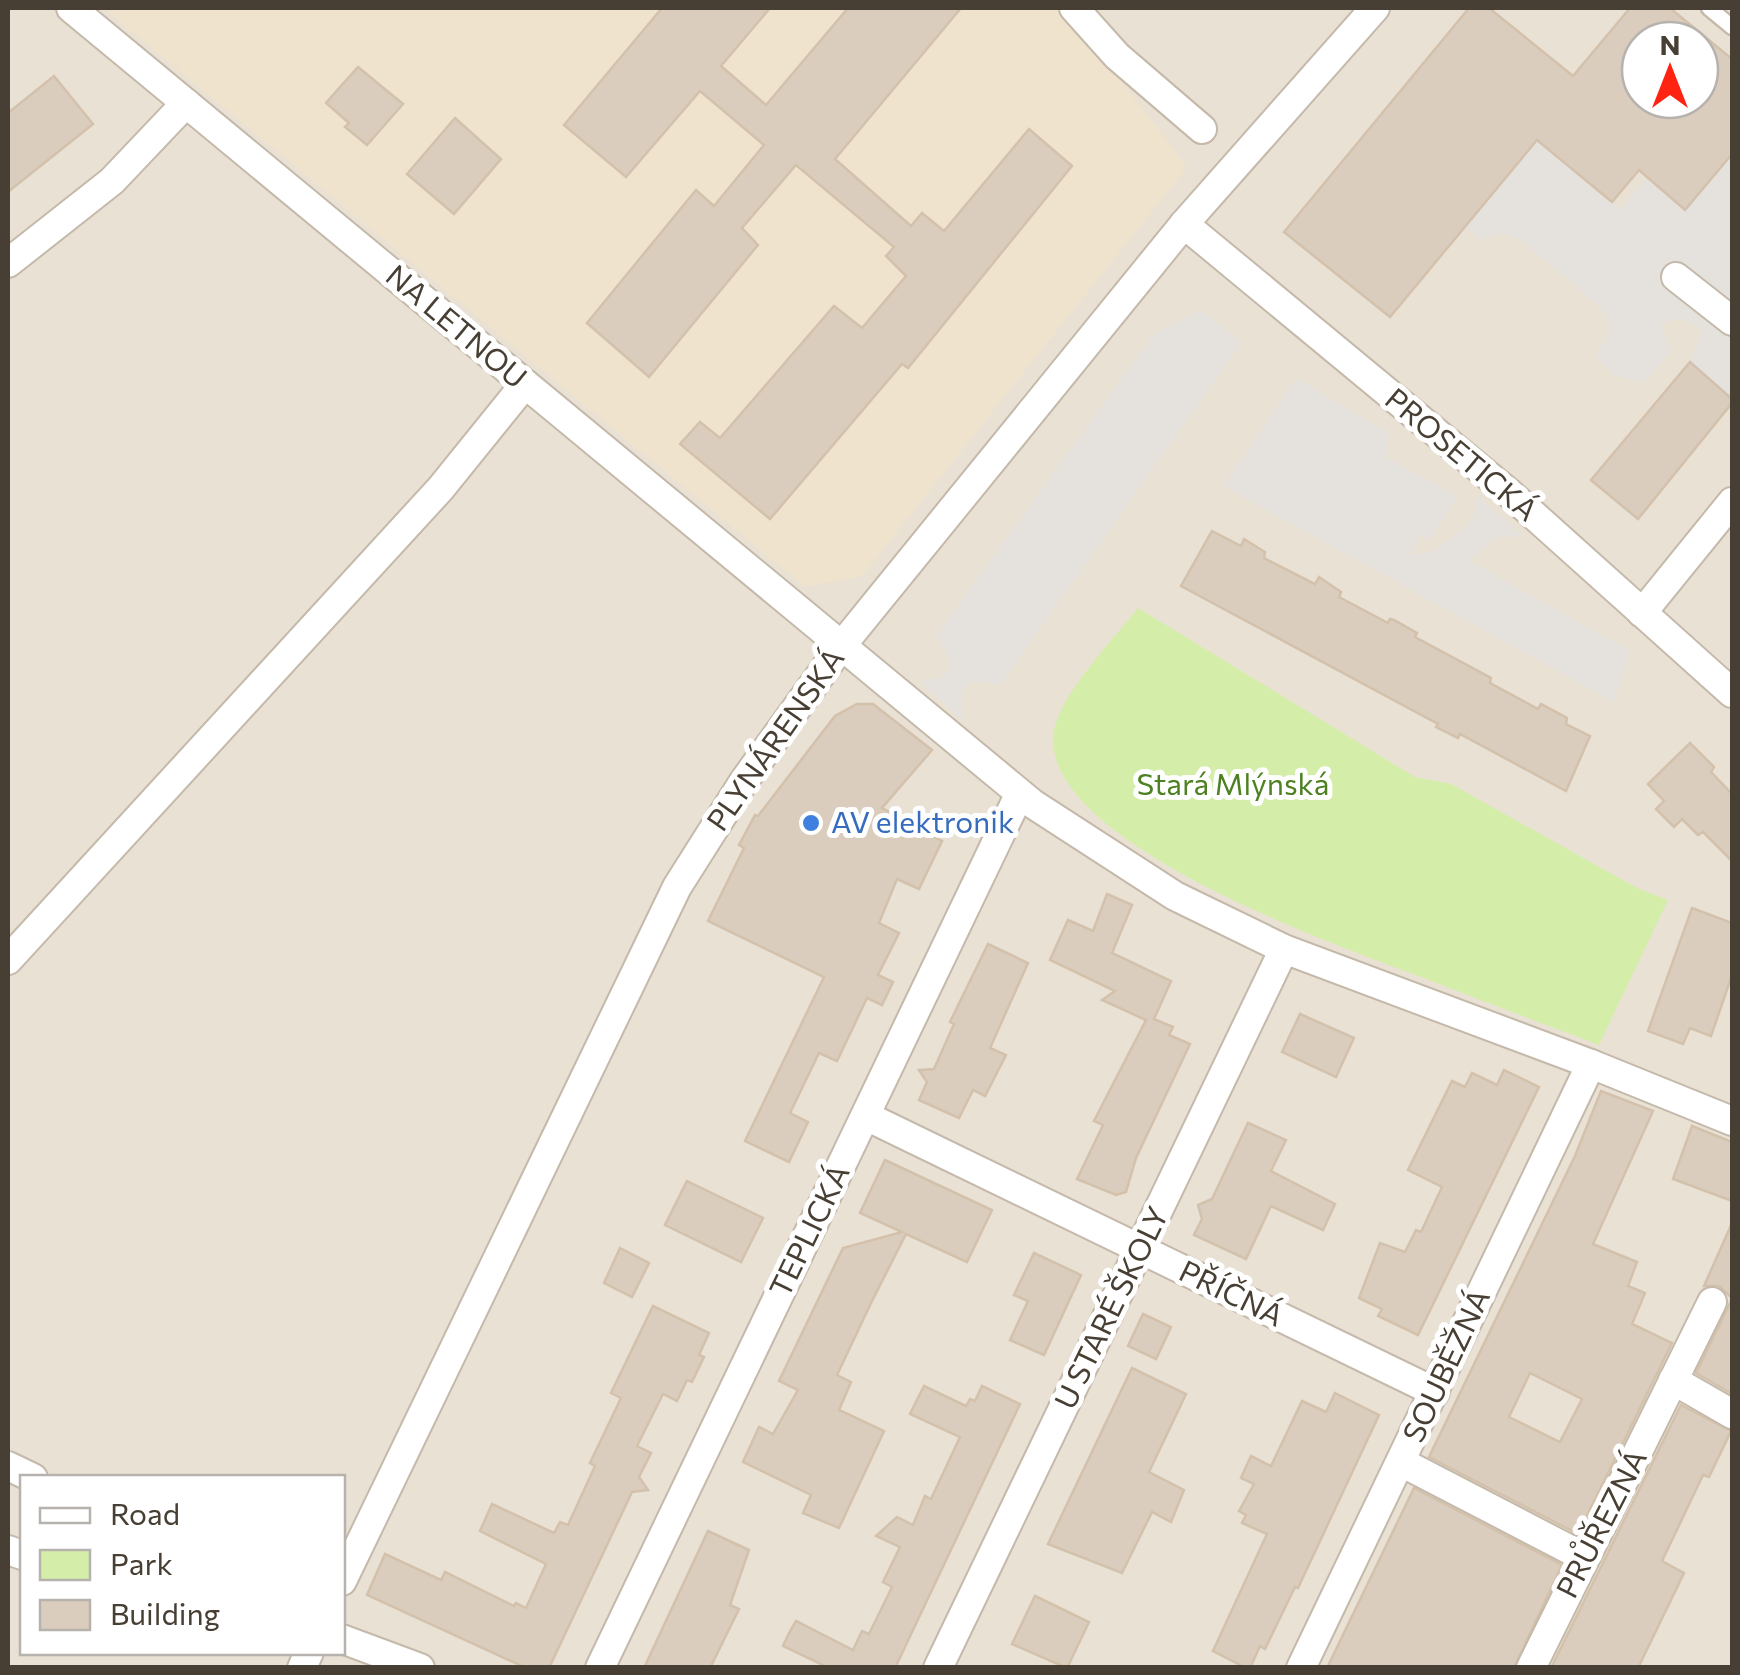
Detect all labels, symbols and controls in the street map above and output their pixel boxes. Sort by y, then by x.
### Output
north arrow [1620,20,1720,120]
text: N [1660,27,1681,61]
street label: NA LETNOU [380,256,536,395]
street label: PROSETICKÁ [1379,379,1546,527]
street label: PLYNÁRENSKÁ [697,640,851,837]
park label: Stará Mlýnská [1137,764,1329,801]
place label: AV elektronik [831,802,1014,839]
marker: AV elektronik [800,812,822,834]
street label: TEPLICKÁ [760,1158,856,1302]
street label: U STARÉ ŠKOLY [1045,1200,1175,1414]
street label: PŘÍČNÁ [1174,1251,1290,1333]
street label: SOUBĚŽNÁ [1393,1283,1496,1447]
street label: PRŮŘEZNÁ [1547,1442,1653,1603]
legend [20,1475,345,1655]
text: Road [110,1494,180,1531]
text: Park [110,1544,173,1581]
text: Building [110,1594,220,1631]

